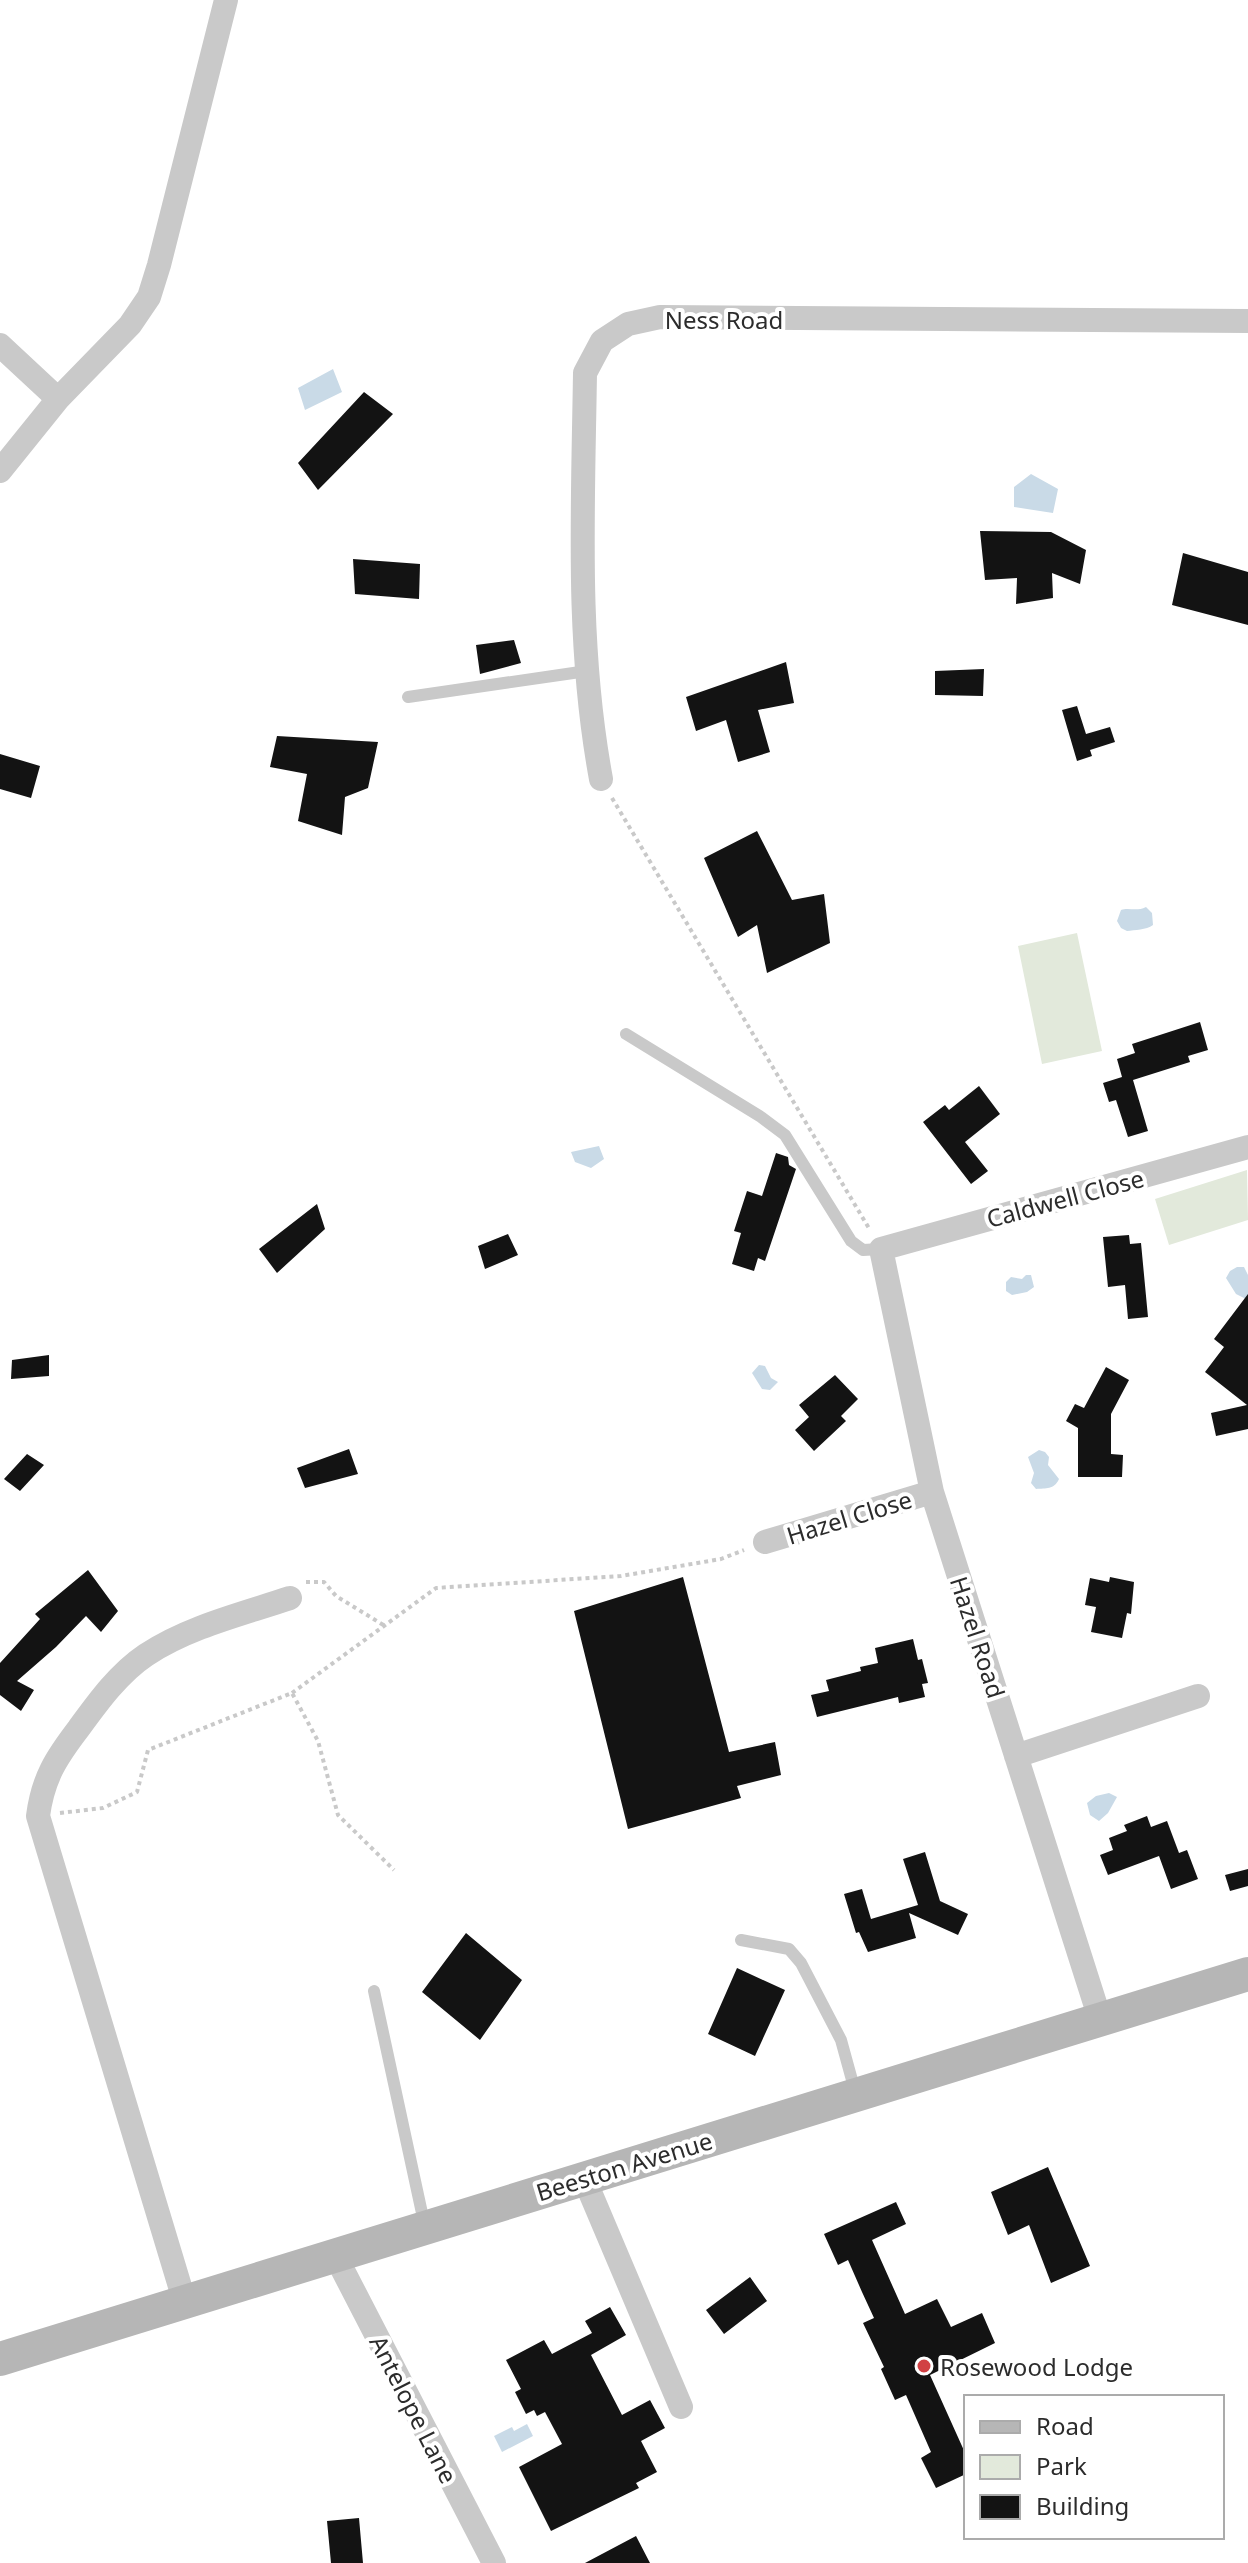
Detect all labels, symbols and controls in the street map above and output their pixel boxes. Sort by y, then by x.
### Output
street label: Ness Road [665,303,783,336]
street label: Caldwell Close [983,1161,1147,1235]
street label: Hazel Close [782,1482,916,1552]
street label: Hazel Road [943,1572,1013,1702]
street label: Beeston Avenue [532,2124,716,2208]
street label: Antelope Lane [363,2329,465,2489]
place label: Rosewood Lodge [940,2350,1133,2383]
marker: Rosewood Lodge [915,2357,933,2375]
legend [964,2395,1224,2539]
text: Road [1036,2409,1094,2442]
text: Park [1036,2449,1087,2482]
text: Building [1036,2489,1129,2522]

